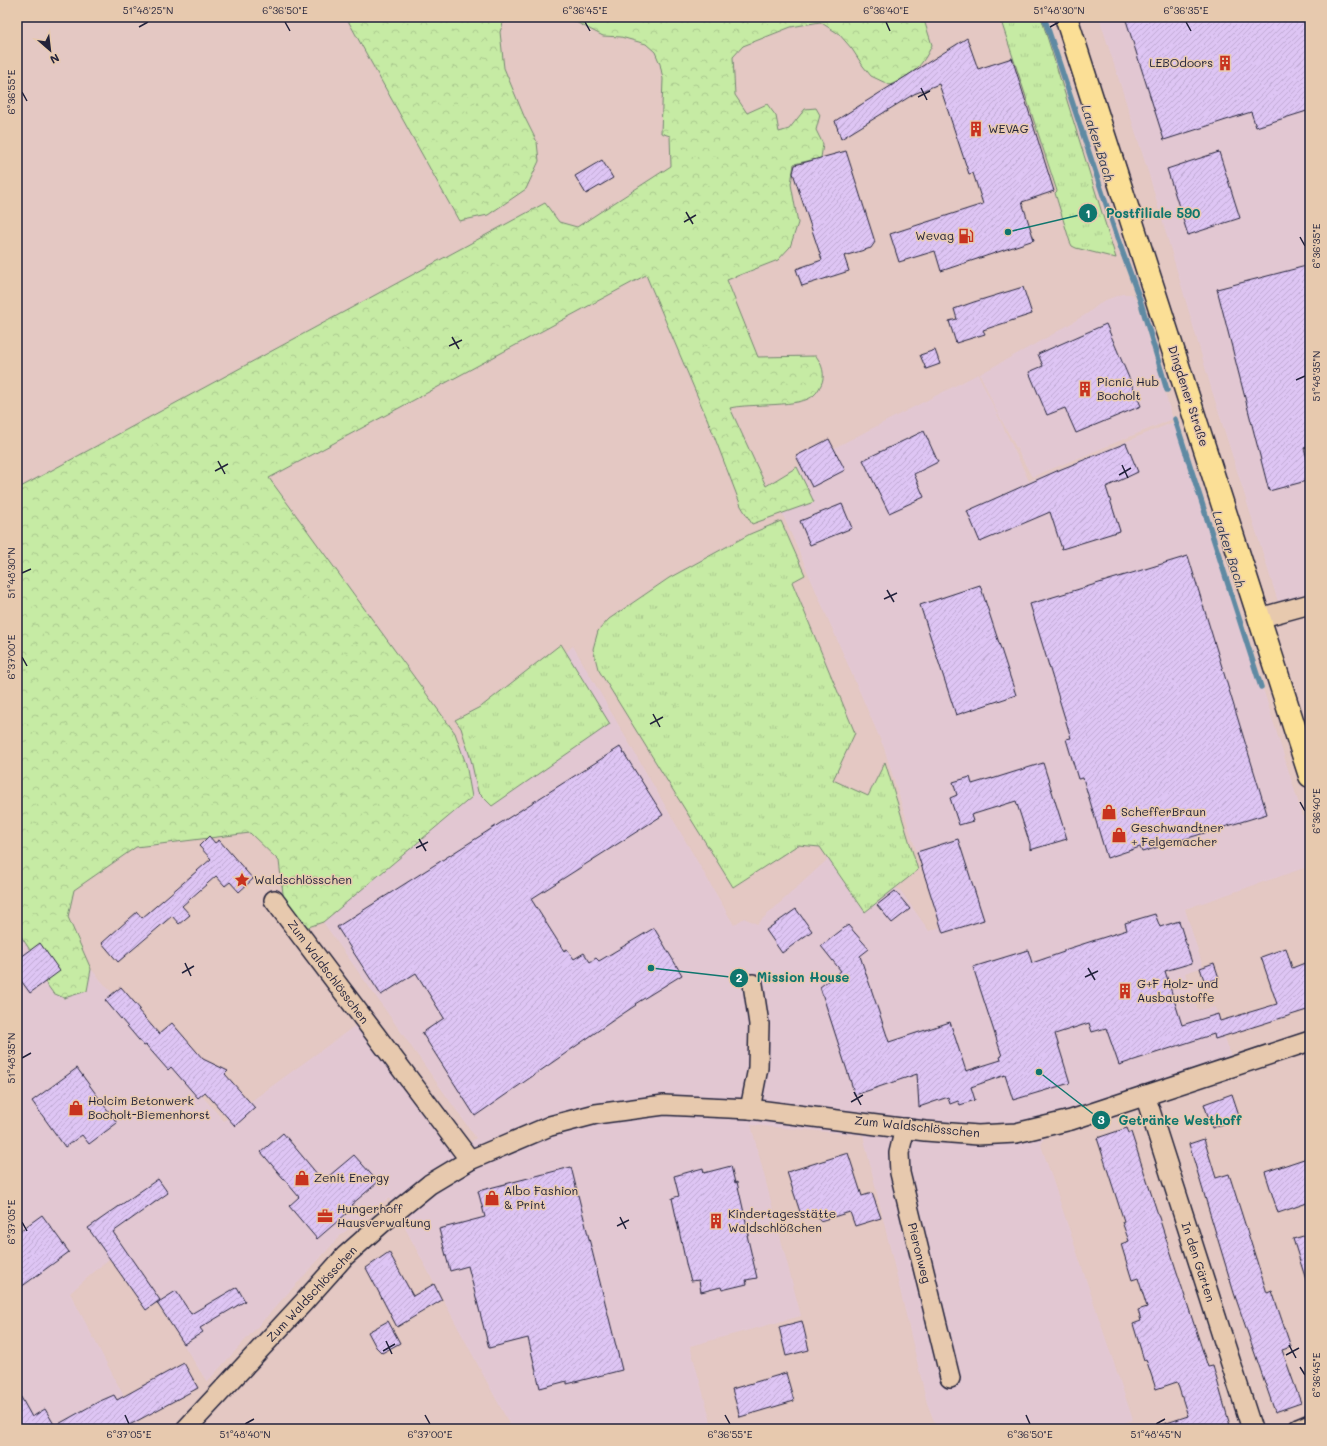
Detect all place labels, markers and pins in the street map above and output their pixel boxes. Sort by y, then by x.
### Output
place label: LEBOdoors [1149,54,1213,70]
building icon: LEBOdoors [1216,54,1234,72]
building icon: WEVAG [967,120,985,138]
place label: WEVAG [988,120,1029,136]
callout: Postfiliale 590 [1078,201,1209,226]
place label: Wevag [915,227,954,243]
fuel station icon: Wevag [957,227,975,245]
place label: Picnic Hub Bocholt [1097,373,1159,403]
building icon: Picnic Hub Bocholt [1076,380,1094,398]
shop icon: SchefferBraun [1100,803,1118,821]
place label: SchefferBraun [1121,803,1206,819]
place label: Geschwandtner + Felgemacher [1131,819,1223,849]
shop icon: Geschwandtner + Felgemacher [1110,826,1128,844]
place icon: Waldschlösschen [233,871,251,889]
place label: Waldschlösschen [254,871,352,887]
callout: Mission House [729,965,858,990]
place label: G+F Holz- und Ausbaustoffe [1137,975,1218,1005]
building icon: G+F Holz- und Ausbaustoffe [1116,982,1134,1000]
place label: Holcim Betonwerk Bocholt-Biemenhorst [88,1092,210,1122]
shop icon: Holcim Betonwerk Bocholt-Biemenhorst [67,1099,85,1117]
callout: Getränke Westhoff [1091,1108,1250,1133]
shop icon: Zenit Energy [293,1169,311,1187]
place label: Zenit Energy [314,1169,389,1185]
place label: Albo Fashion & Print [504,1182,578,1212]
shop icon: Albo Fashion & Print [483,1189,501,1207]
place label: Hungerhoff Hausverwaltung [337,1200,431,1230]
place label: Kindertagesstätte Waldschlößchen [728,1205,836,1235]
office icon: Hungerhoff Hausverwaltung [316,1207,334,1225]
building icon: Kindertagesstätte Waldschlößchen [707,1212,725,1230]

